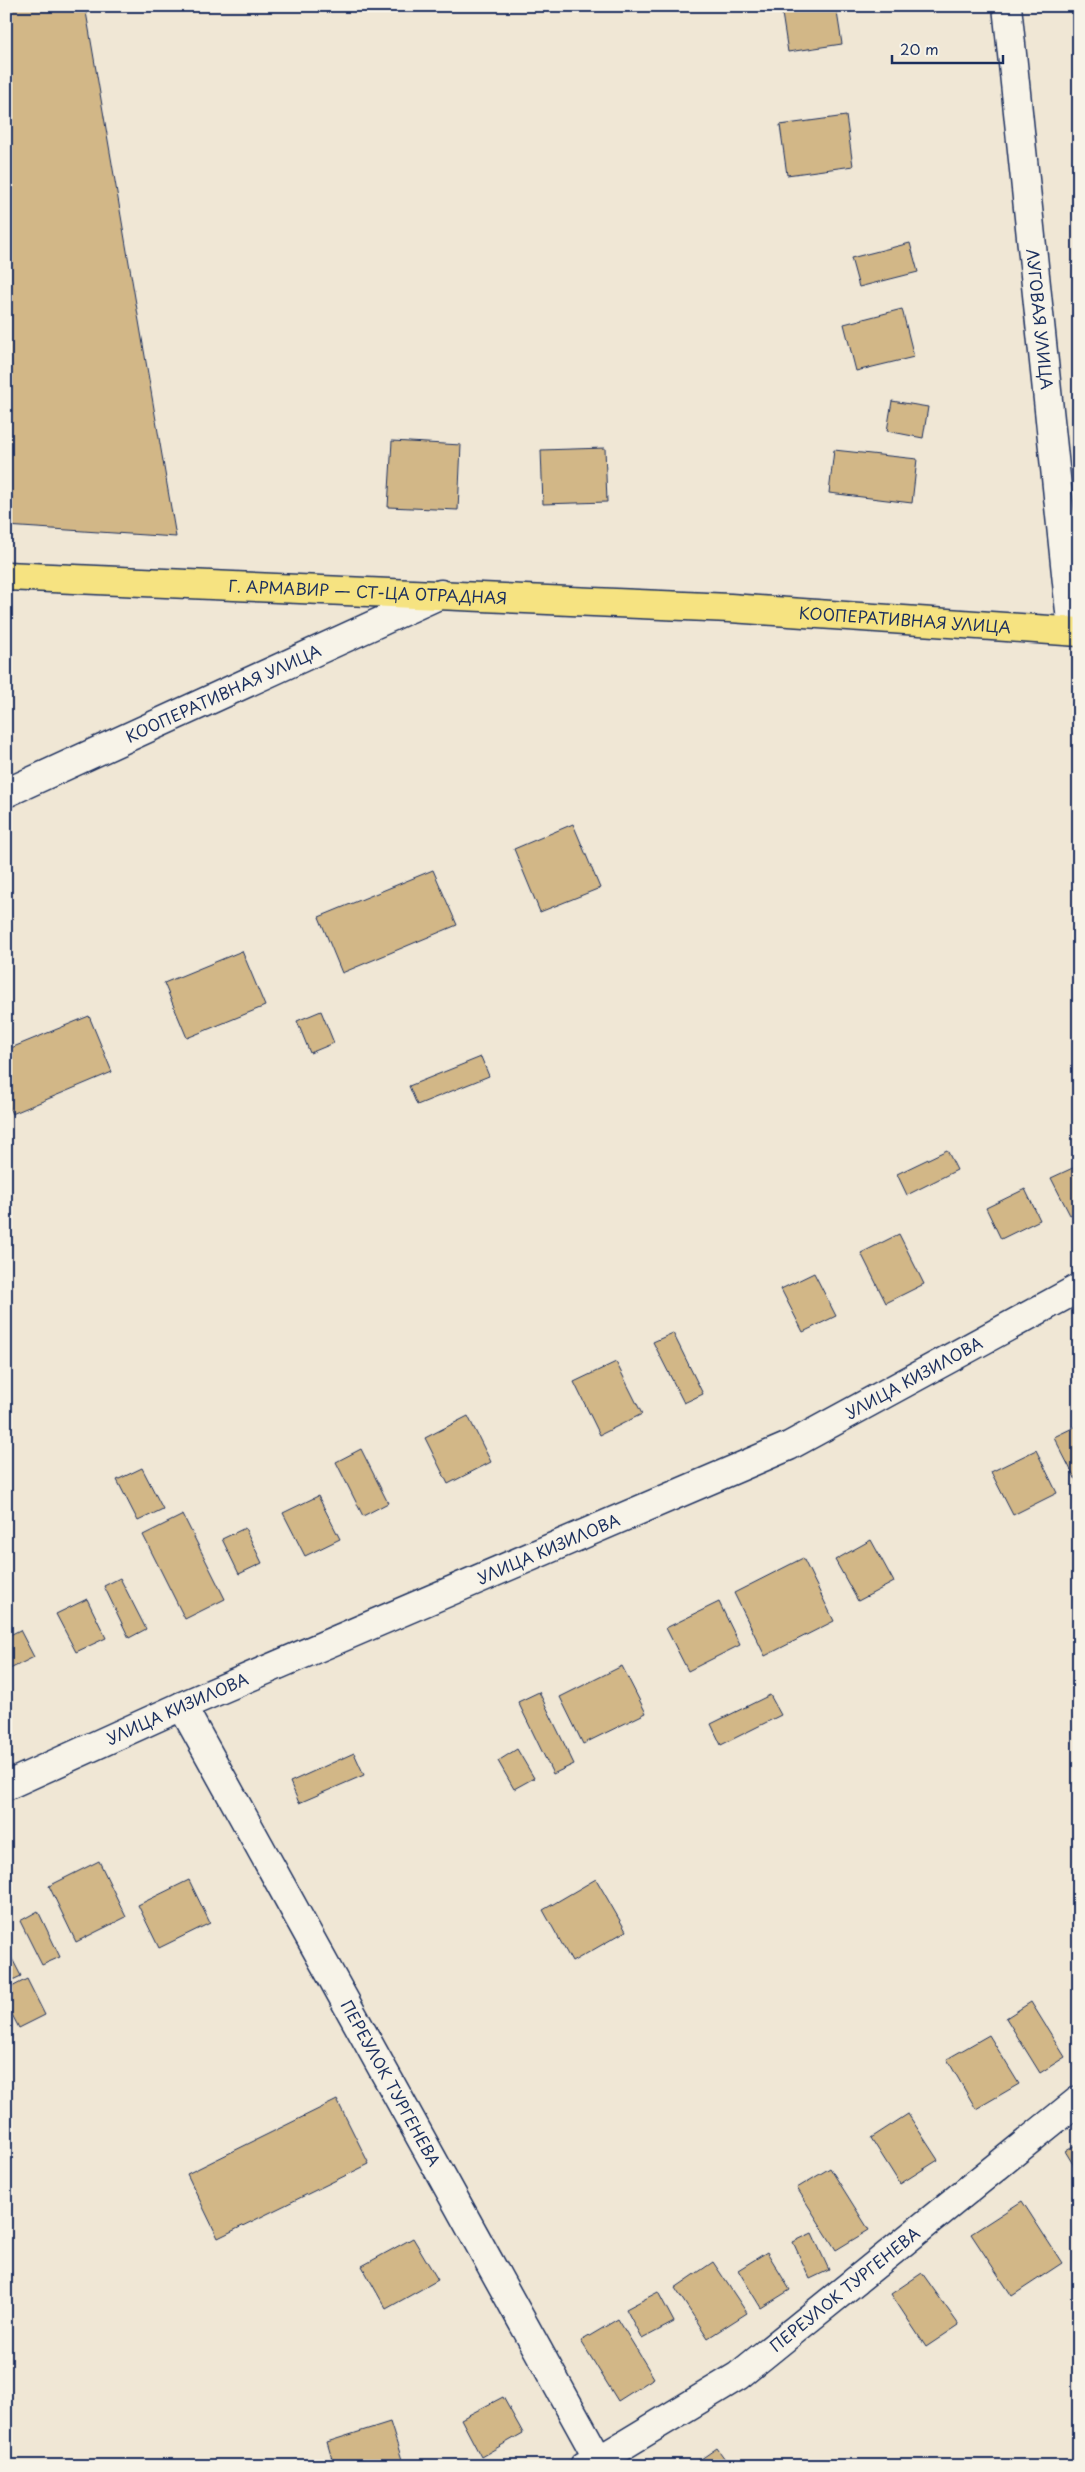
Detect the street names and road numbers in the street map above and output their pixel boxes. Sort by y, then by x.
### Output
street label: ЛУГОВАЯ УЛИЦА [1021,248,1060,391]
street label: Г. АРМАВИР — СТ-ЦА ОТРАДНАЯ [228,573,508,609]
street label: КООПЕРАТИВНАЯ УЛИЦА [798,600,1012,638]
street label: КООПЕРАТИВНАЯ УЛИЦА [121,638,325,748]
street label: УЛИЦА КИЗИЛОВА [841,1330,987,1424]
street label: УЛИЦА КИЗИЛОВА [473,1507,623,1589]
street label: УЛИЦА КИЗИЛОВА [102,1666,252,1750]
street label: ПЕРЕУЛОК ТУРГЕНЕВА [336,1995,447,2171]
street label: ПЕРЕУЛОК ТУРГЕНЕВА [764,2220,925,2357]

